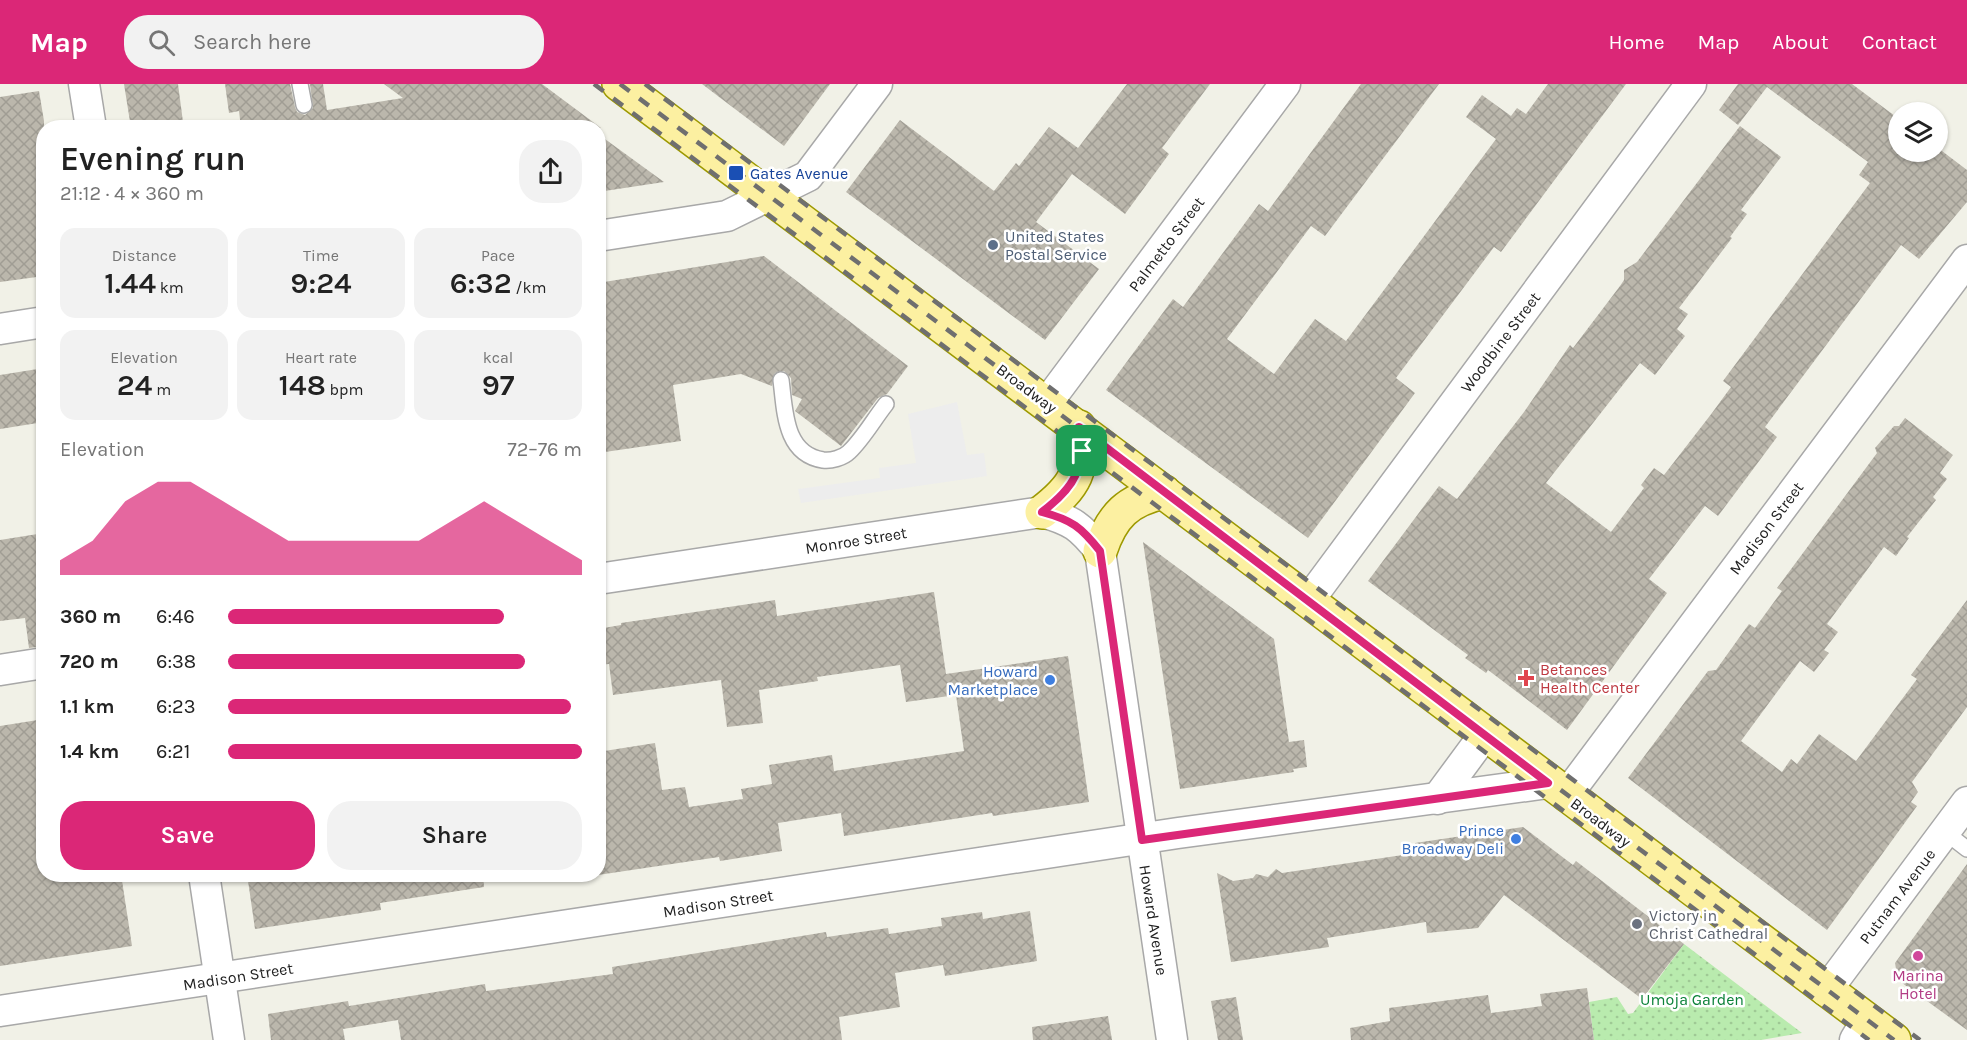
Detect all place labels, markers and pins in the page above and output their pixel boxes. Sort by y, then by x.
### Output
marker: Gates Avenue [727,164,745,182]
place label: Gates Avenue [750,164,848,183]
place label: United States Postal Service [1005,227,1107,264]
marker: United States Postal Service [986,238,1000,252]
pin [1056,425,1107,476]
place label: Betances Health Center [1540,660,1640,697]
place label: Howard Marketplace [947,662,1038,699]
marker: Betances Health Center [1517,669,1535,687]
marker: Howard Marketplace [1043,673,1057,687]
place label: Prince Broadway Deli [1402,821,1504,858]
marker: Prince Broadway Deli [1509,832,1523,846]
place label: Victory in Christ Cathedral [1649,906,1768,943]
marker: Victory in Christ Cathedral [1630,917,1644,931]
marker: Marina Hotel [1911,949,1925,963]
place label: Marina Hotel [1892,966,1944,1003]

